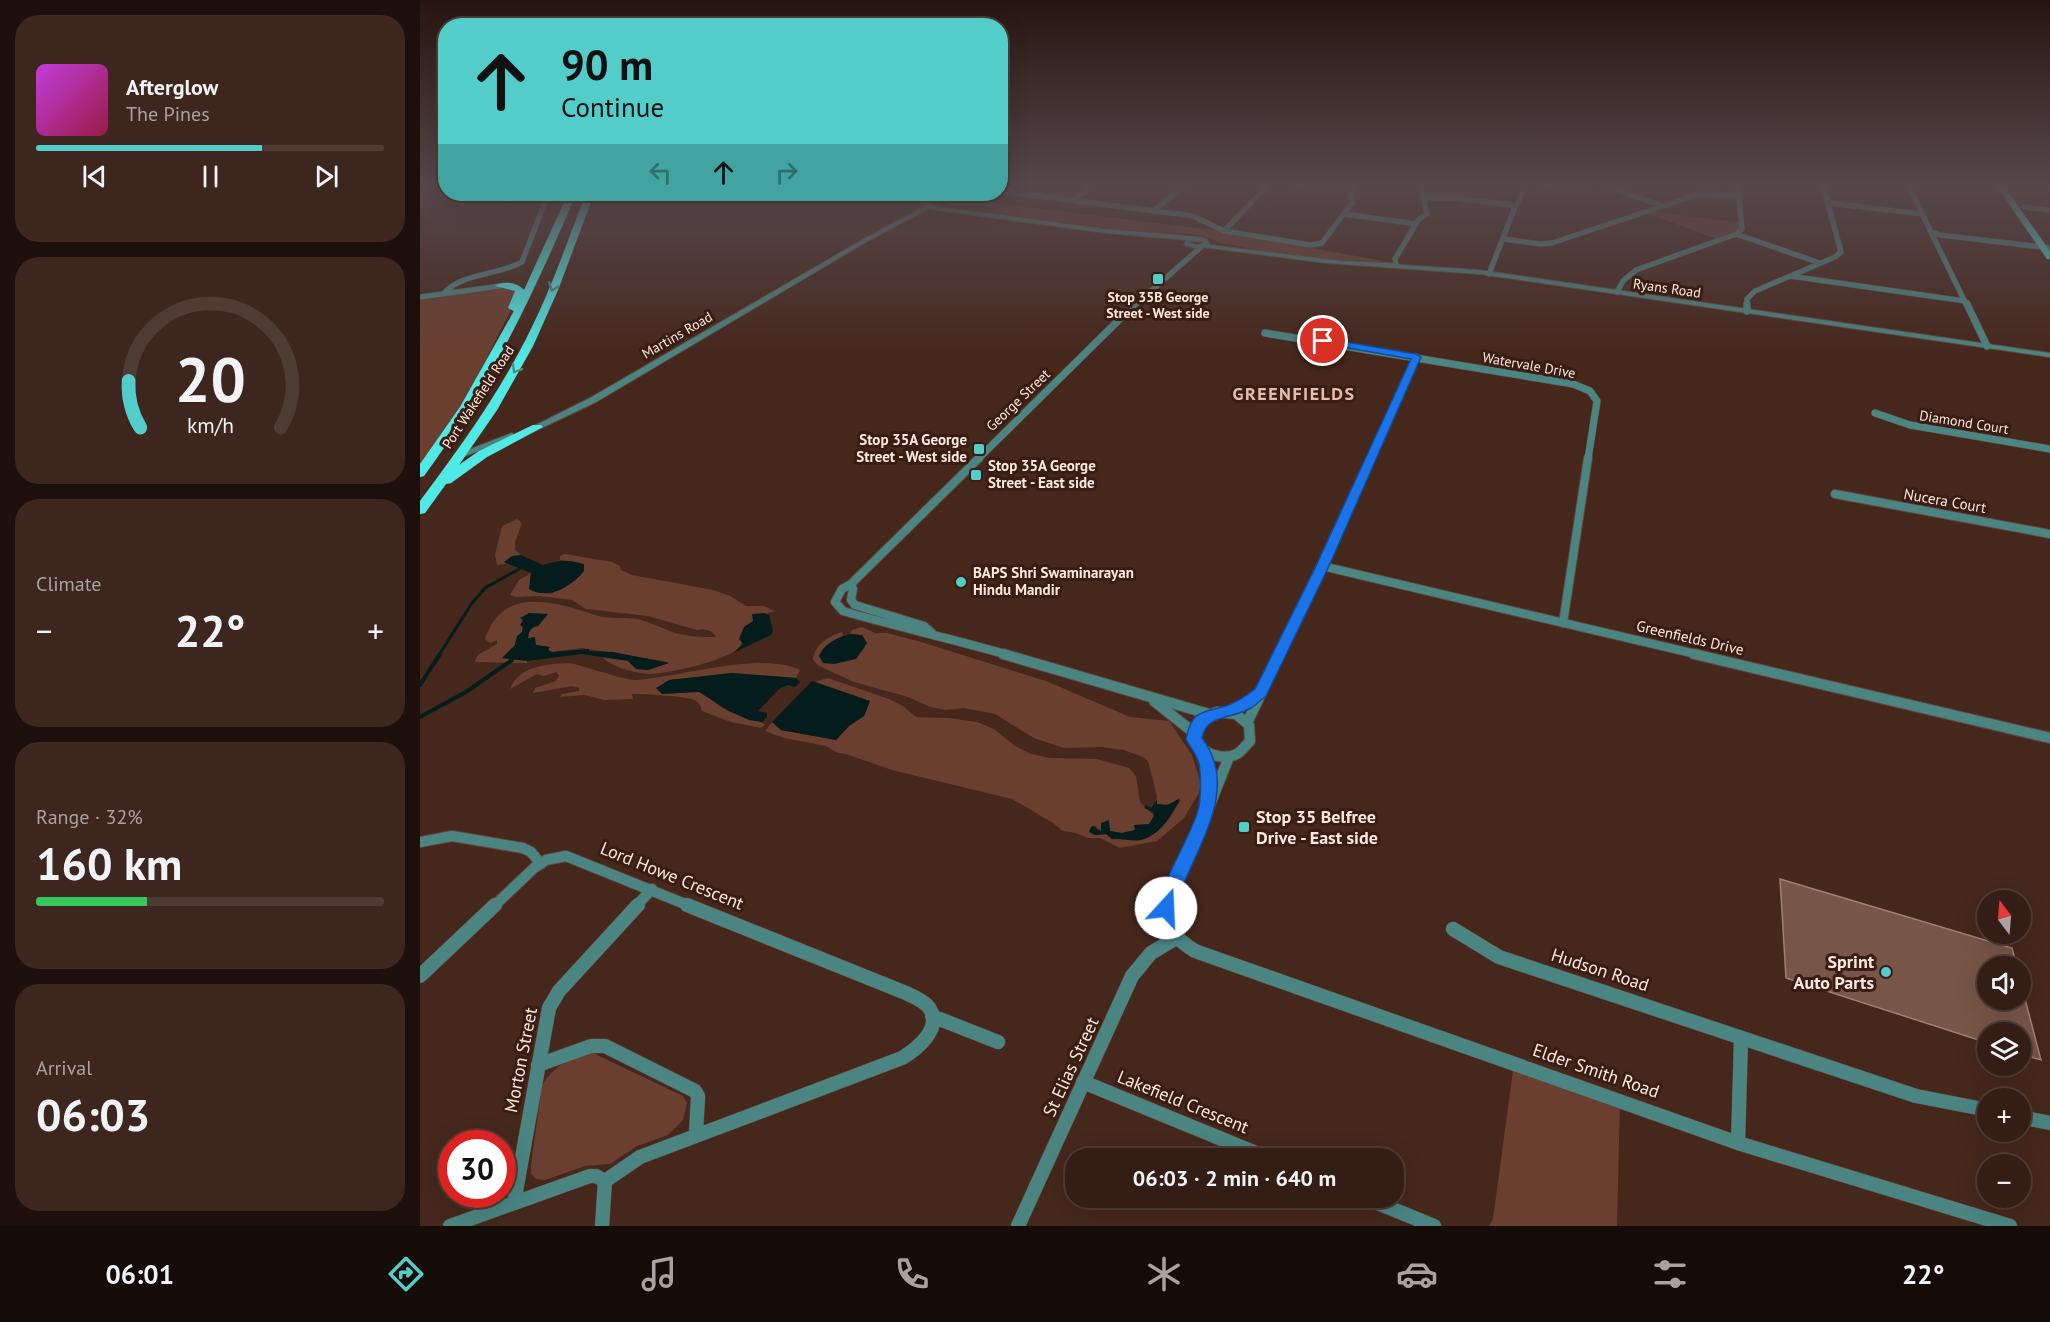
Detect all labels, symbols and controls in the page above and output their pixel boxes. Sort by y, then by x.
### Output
text: 90 m [561,37,653,92]
icon: ahead [462,42,540,120]
text: Afterglow [126,73,218,101]
text: Continue [561,90,664,124]
text: The Pines [126,101,210,127]
icon: left [644,156,677,189]
icon: ahead [707,156,740,189]
icon: right [770,156,803,189]
icon: previous [78,160,111,193]
icon: pause [194,160,227,193]
icon: next [310,160,343,193]
marker: Stop 35B George Street - West side [1151,272,1165,286]
street label: Ryans Road [1632,274,1702,302]
one-way arrow [548,280,560,291]
place label: Stop 35B George Street - West side [1106,288,1210,322]
street label: Martins Road [638,308,716,362]
pin [1297,315,1348,366]
icon: arrive [1306,324,1339,357]
text: 20 [175,338,245,419]
street label: Port Wakefield Road [438,342,518,452]
street label: Watervale Drive [1481,348,1577,382]
one-way arrow [512,363,523,373]
street label: George Street [982,365,1054,435]
district label: GREENFIELDS [1232,382,1356,405]
street label: Diamond Court [1918,406,2010,438]
text: km/h [186,411,233,439]
place label: Stop 35A George Street - West side [856,430,967,466]
marker: Stop 35A George Street - West side [972,442,986,456]
place label: Stop 35A George Street - East side [988,456,1096,492]
marker: Stop 35A George Street - East side [969,468,983,482]
street label: Nucera Court [1902,484,1988,517]
place label: BAPS Shri Swaminarayan Hindu Mandir [973,563,1134,599]
text: Climate [36,571,102,597]
marker: BAPS Shri Swaminarayan Hindu Mandir [954,575,968,589]
text: 22° [175,601,245,659]
text: − [36,609,53,652]
text: + [367,609,384,652]
street label: Greenfields Drive [1635,616,1746,659]
text: Range · 32% [36,804,143,830]
place label: Stop 35 Belfree Drive - East side [1256,805,1378,849]
marker: Stop 35 Belfree Drive - East side [1237,820,1251,834]
text: 160 km [36,834,182,892]
street label: Lord Howe Crescent [597,836,747,915]
position arrow [1134,876,1198,940]
north arrow [1977,890,2031,944]
map controls [1977,890,2031,1208]
street label: Hudson Road [1548,943,1652,996]
place label: Sprint Auto Parts [1794,950,1875,994]
button: sound [1977,956,2031,1010]
marker: Sprint Auto Parts [1879,965,1893,979]
street label: Morton Street [499,1005,542,1114]
street label: St Elias Street [1037,1013,1104,1120]
button: layers [1977,1022,2031,1076]
street label: Elder Smith Road [1530,1038,1663,1103]
text: Arrival [36,1055,92,1081]
street label: Lakefield Crescent [1114,1065,1252,1138]
text: 06:03 [36,1085,150,1143]
button: + [1977,1088,2031,1142]
speed limit sign: 30 [438,1130,516,1208]
button: − [1977,1154,2031,1208]
text: 06:03 · 2 min · 640 m [1133,1164,1336,1192]
icon: directions [385,1253,427,1295]
icon: music [638,1253,680,1295]
icon: phone [891,1253,933,1295]
icon: climate [1143,1253,1185,1295]
icon: car [1396,1253,1438,1295]
icon: filters [1649,1253,1691,1295]
text: 06:01 [105,1257,174,1291]
text: 22° [1902,1257,1944,1291]

